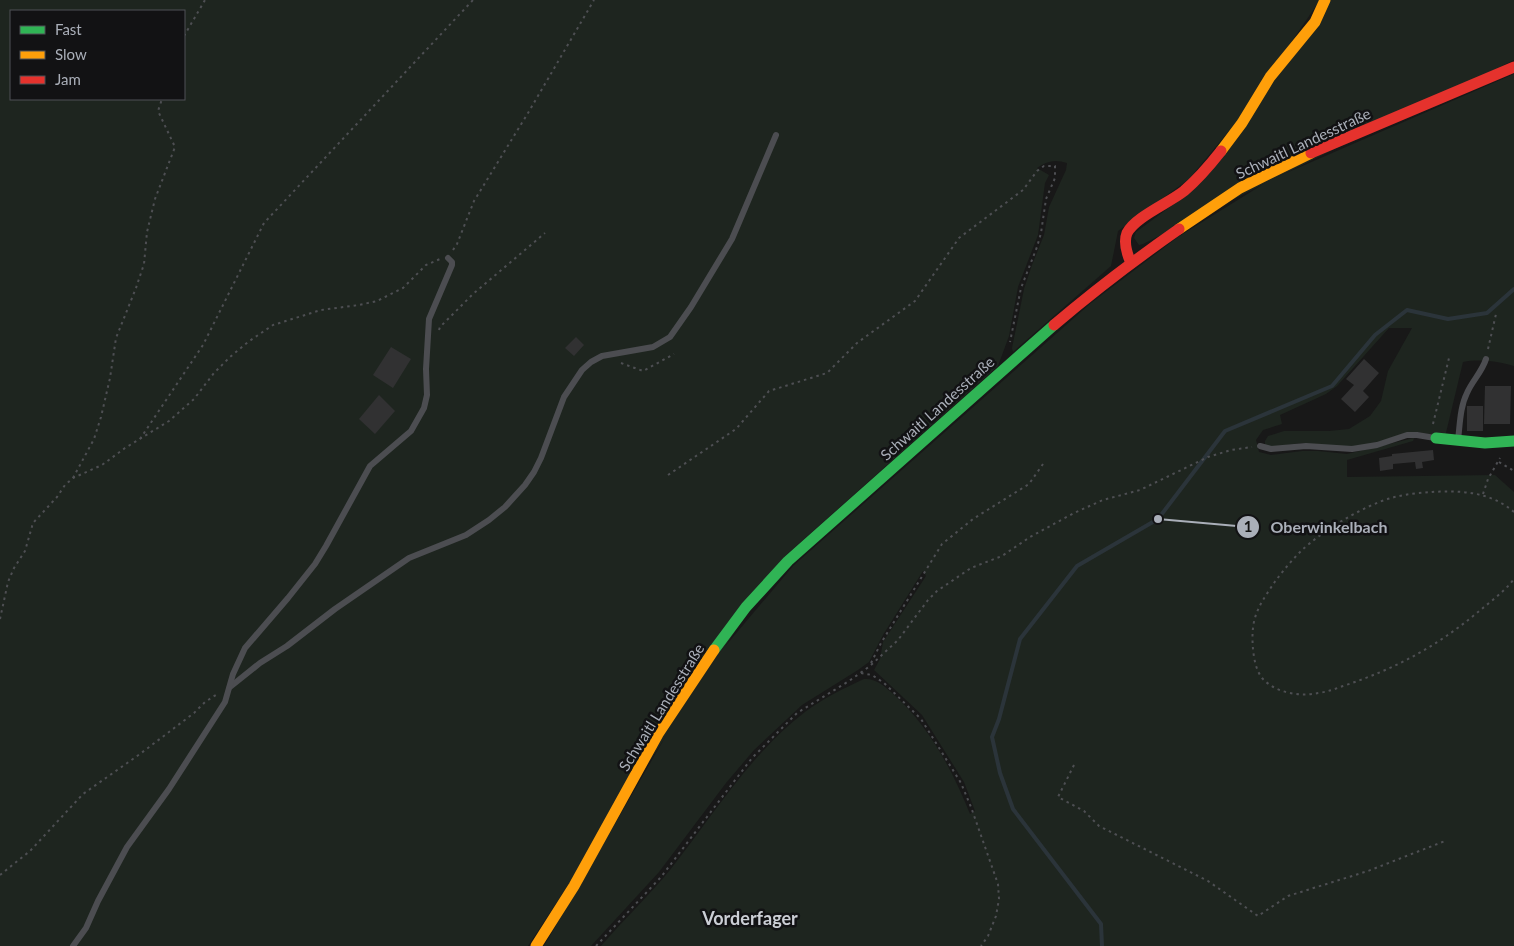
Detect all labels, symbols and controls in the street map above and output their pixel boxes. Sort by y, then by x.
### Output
legend [10,10,185,100]
text: Fast [55,20,82,38]
text: Slow [55,45,87,63]
text: Jam [55,70,81,88]
street label: Schwaitl Landesstraße [1233,104,1373,182]
street label: Schwaitl Landesstraße [876,352,998,464]
callout: Oberwinkelbach [1236,512,1397,543]
text: 1 [1244,517,1252,535]
text: Oberwinkelbach [1271,517,1387,536]
street label: Schwaitl Landesstraße [614,640,708,774]
district label: Vorderfager [701,907,798,929]

